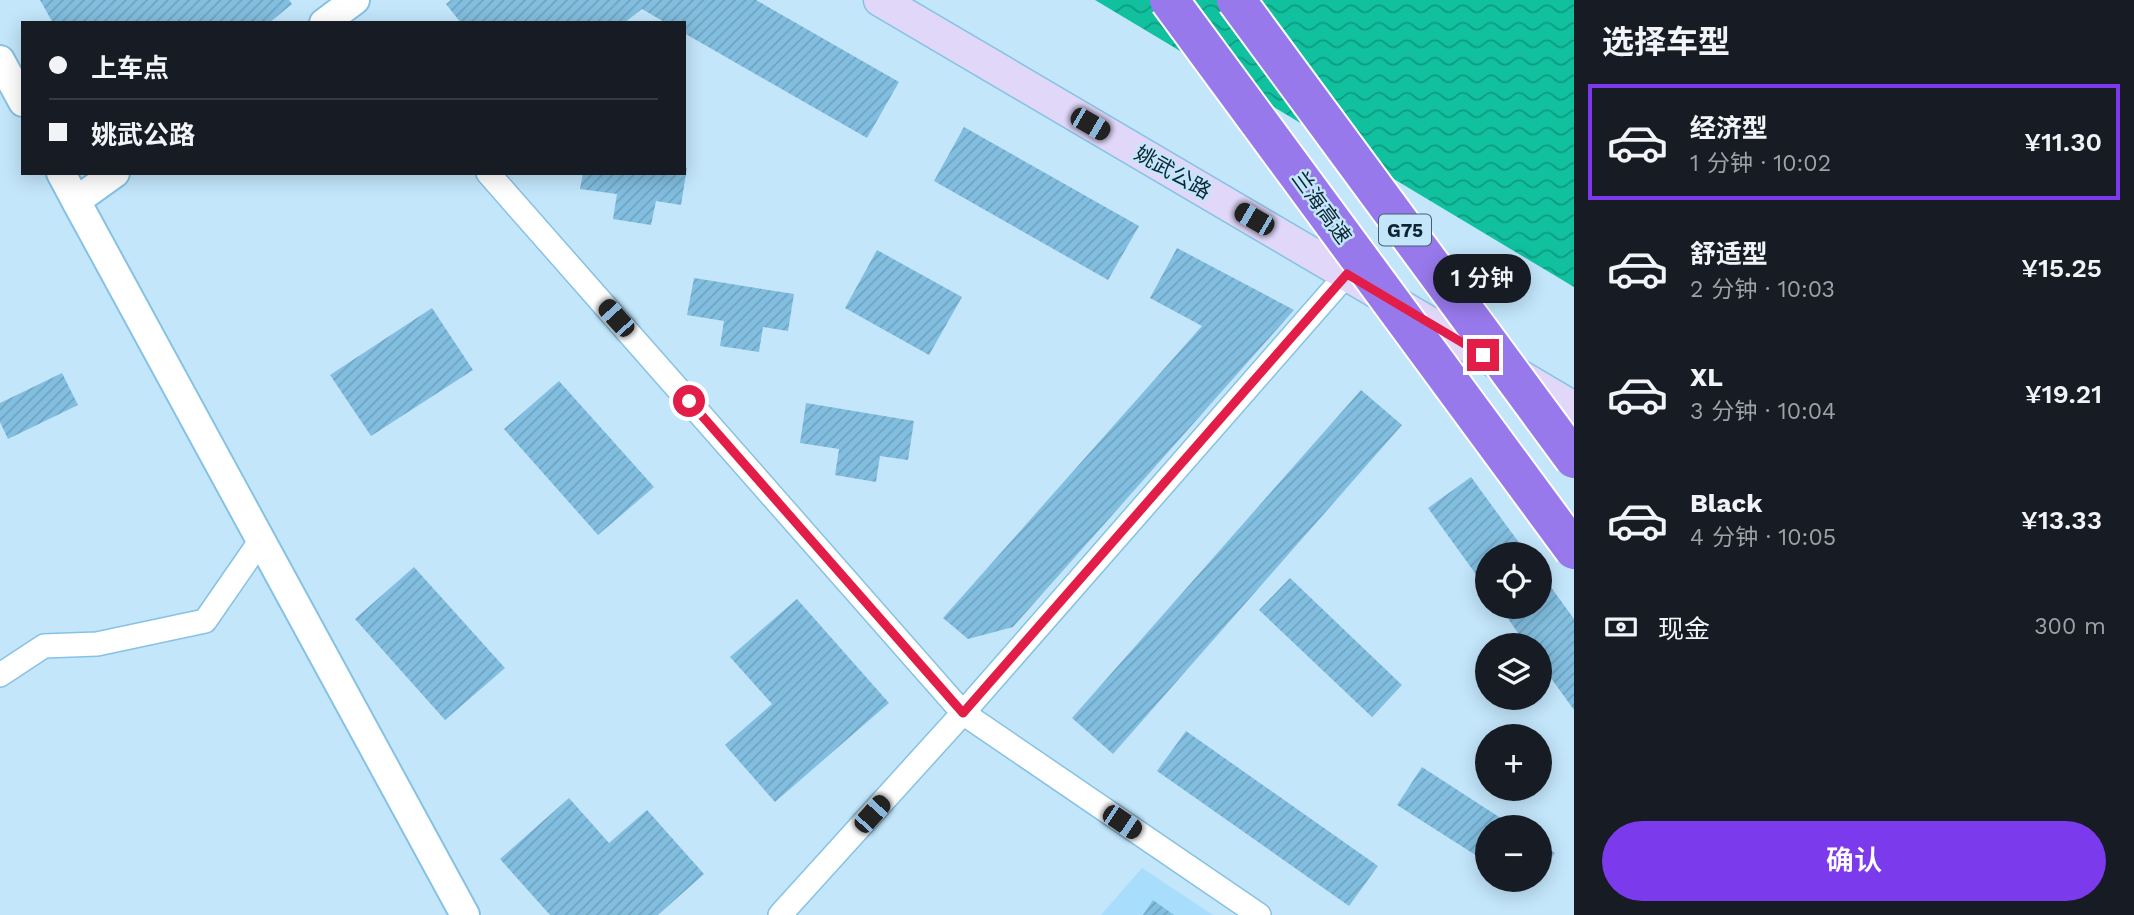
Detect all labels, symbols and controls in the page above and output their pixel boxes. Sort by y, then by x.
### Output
text: 选择车型 [1602,23,1730,61]
text: 上车点 [91,53,169,83]
car [1067,104,1114,144]
icon: car [1606,111,1669,174]
text: 经济型 [1690,113,1768,143]
text: 姚武公路 [91,120,195,150]
text: ¥11.30 [2024,127,2102,157]
street label: 姚武公路 [1130,140,1216,204]
text: 1 分钟 · 10:02 [1690,150,1831,177]
street label: 兰海高速 [1287,166,1357,248]
car [1231,199,1278,239]
road number: G75 [1379,214,1431,246]
icon: car [1606,237,1669,300]
text: 舒适型 [1690,239,1768,269]
text: ¥15.25 [2021,253,2102,283]
callout: 1 分钟 [1434,254,1532,302]
text: 1 分钟 [1451,265,1513,292]
text: 2 分钟 · 10:03 [1690,276,1835,303]
car [595,295,638,341]
route end [1467,339,1499,371]
text: XL [1690,362,1723,392]
icon: car [1606,363,1669,426]
text: ¥19.21 [2025,379,2102,409]
route start [673,385,705,417]
text: 3 分钟 · 10:04 [1690,398,1836,425]
text: Black [1690,488,1762,518]
icon: car [1606,489,1669,552]
text: ¥13.33 [2021,505,2102,535]
text: 4 分钟 · 10:05 [1690,524,1836,551]
map controls [1475,542,1552,892]
button: locate [1475,542,1552,619]
icon: cash [1602,608,1640,646]
text: 300 m [2034,613,2106,640]
text: 现金 [1658,614,1710,644]
button: layers [1475,633,1552,710]
button: + [1475,724,1552,801]
car [851,791,894,837]
car [1099,802,1146,842]
button: − [1475,815,1552,892]
button: 确认 [1602,821,2106,901]

